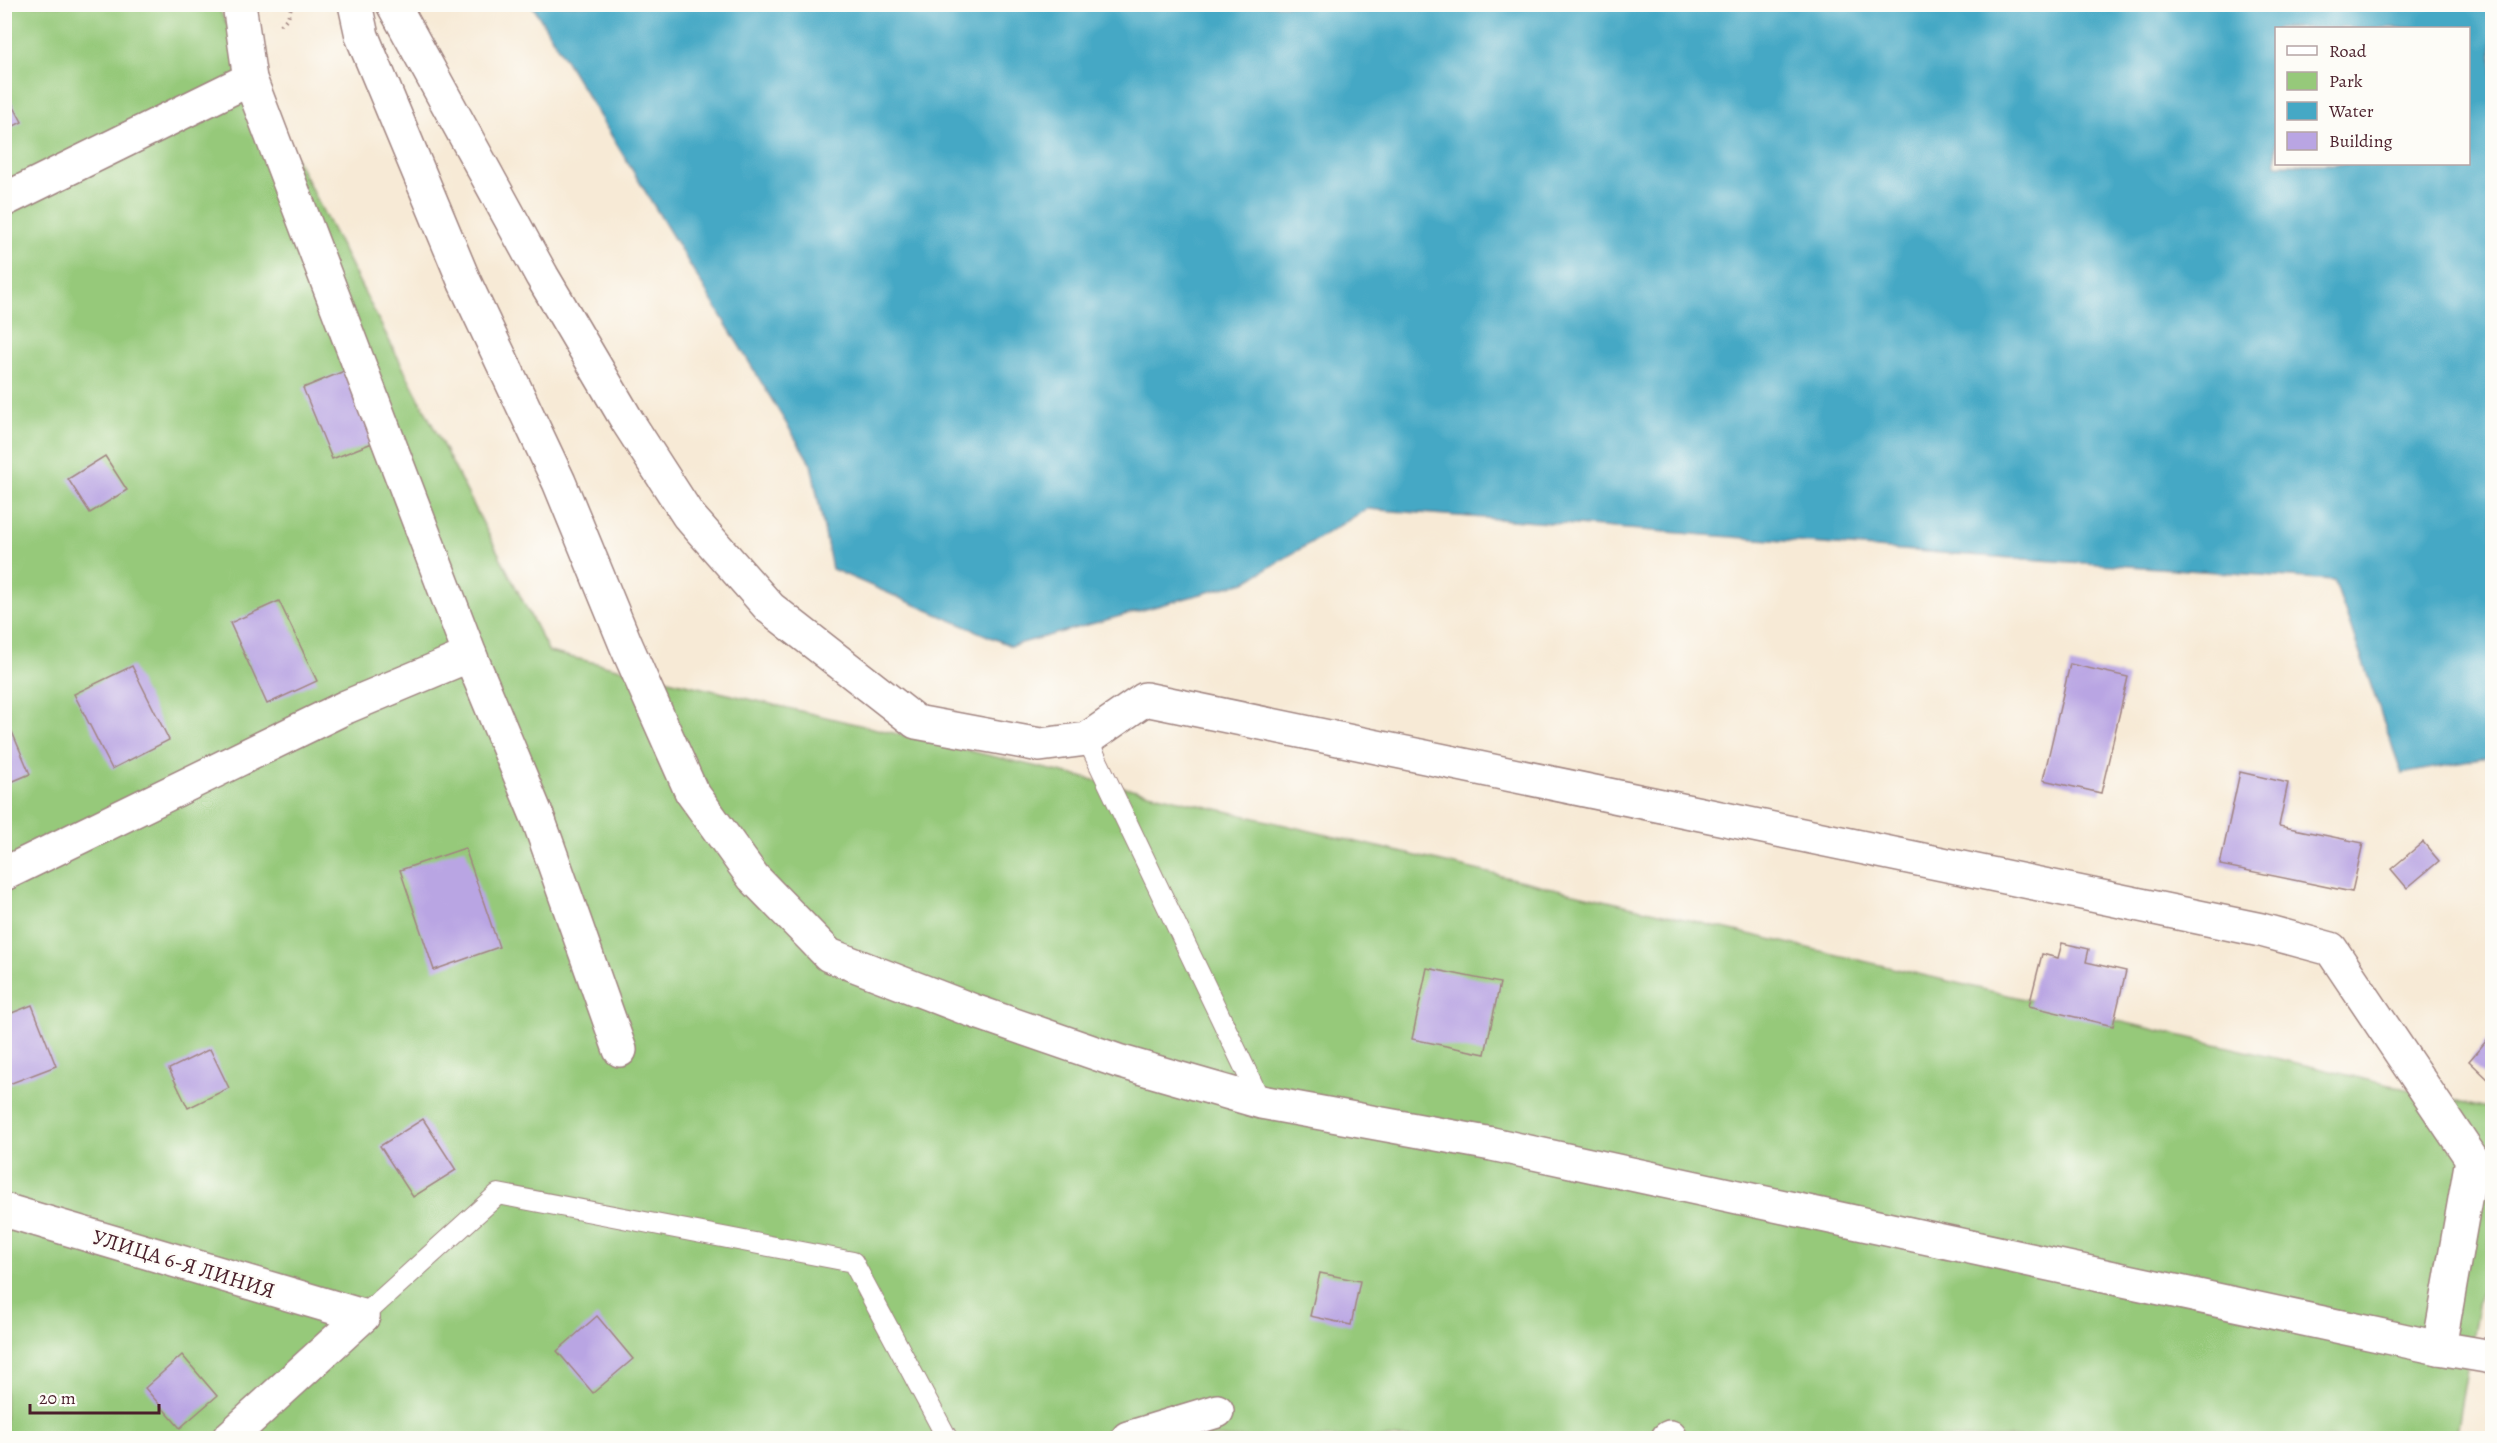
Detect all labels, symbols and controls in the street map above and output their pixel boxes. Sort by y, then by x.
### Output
legend [2275,27,2470,165]
text: Road [2329,39,2367,63]
text: Park [2329,69,2363,93]
text: Water [2328,99,2374,123]
text: Building [2329,129,2393,153]
street label: УЛИЦА 6-Я ЛИНИЯ [89,1222,279,1306]
scale bar [30,1377,159,1415]
text: 20 m [39,1386,76,1410]

